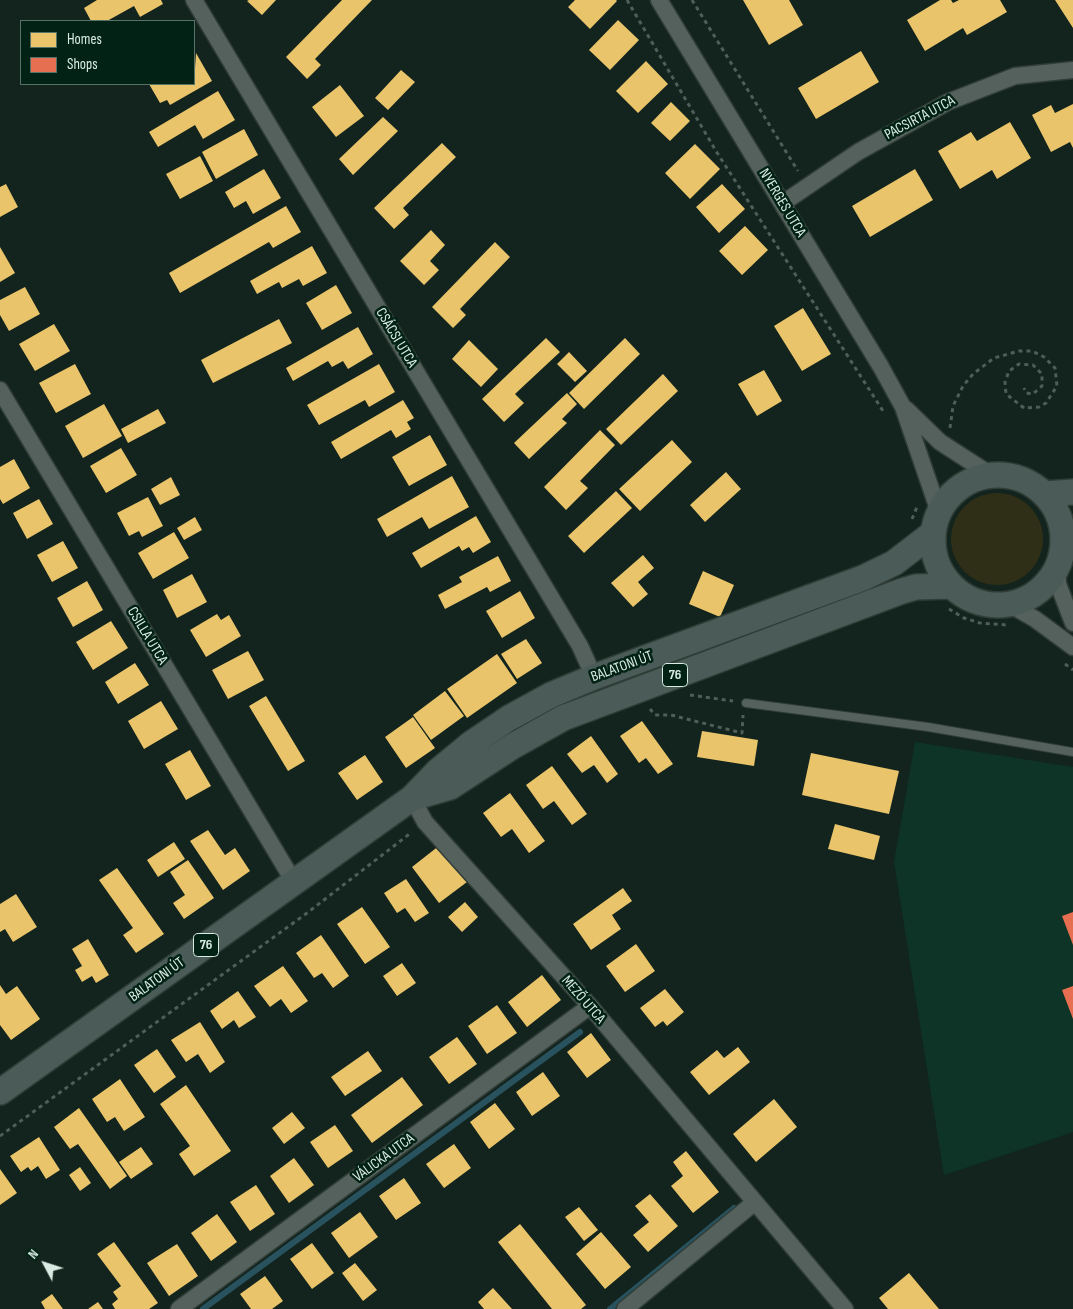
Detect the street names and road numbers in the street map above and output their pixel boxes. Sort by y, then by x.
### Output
street label: PACSIRTA UTCA [882,92,958,144]
street label: NYERGES UTCA [755,166,809,240]
street label: CSÁCSI UTCA [371,305,421,371]
street label: CSILLA UTCA [123,604,171,668]
street label: BALATONI ÚT [589,648,655,686]
road number: 76 [662,664,688,686]
road number: 76 [194,934,218,956]
street label: BALATONI ÚT [126,954,188,1006]
street label: MEZŐ UTCA [557,972,609,1028]
street label: VÁLICKA UTCA [350,1130,418,1186]

